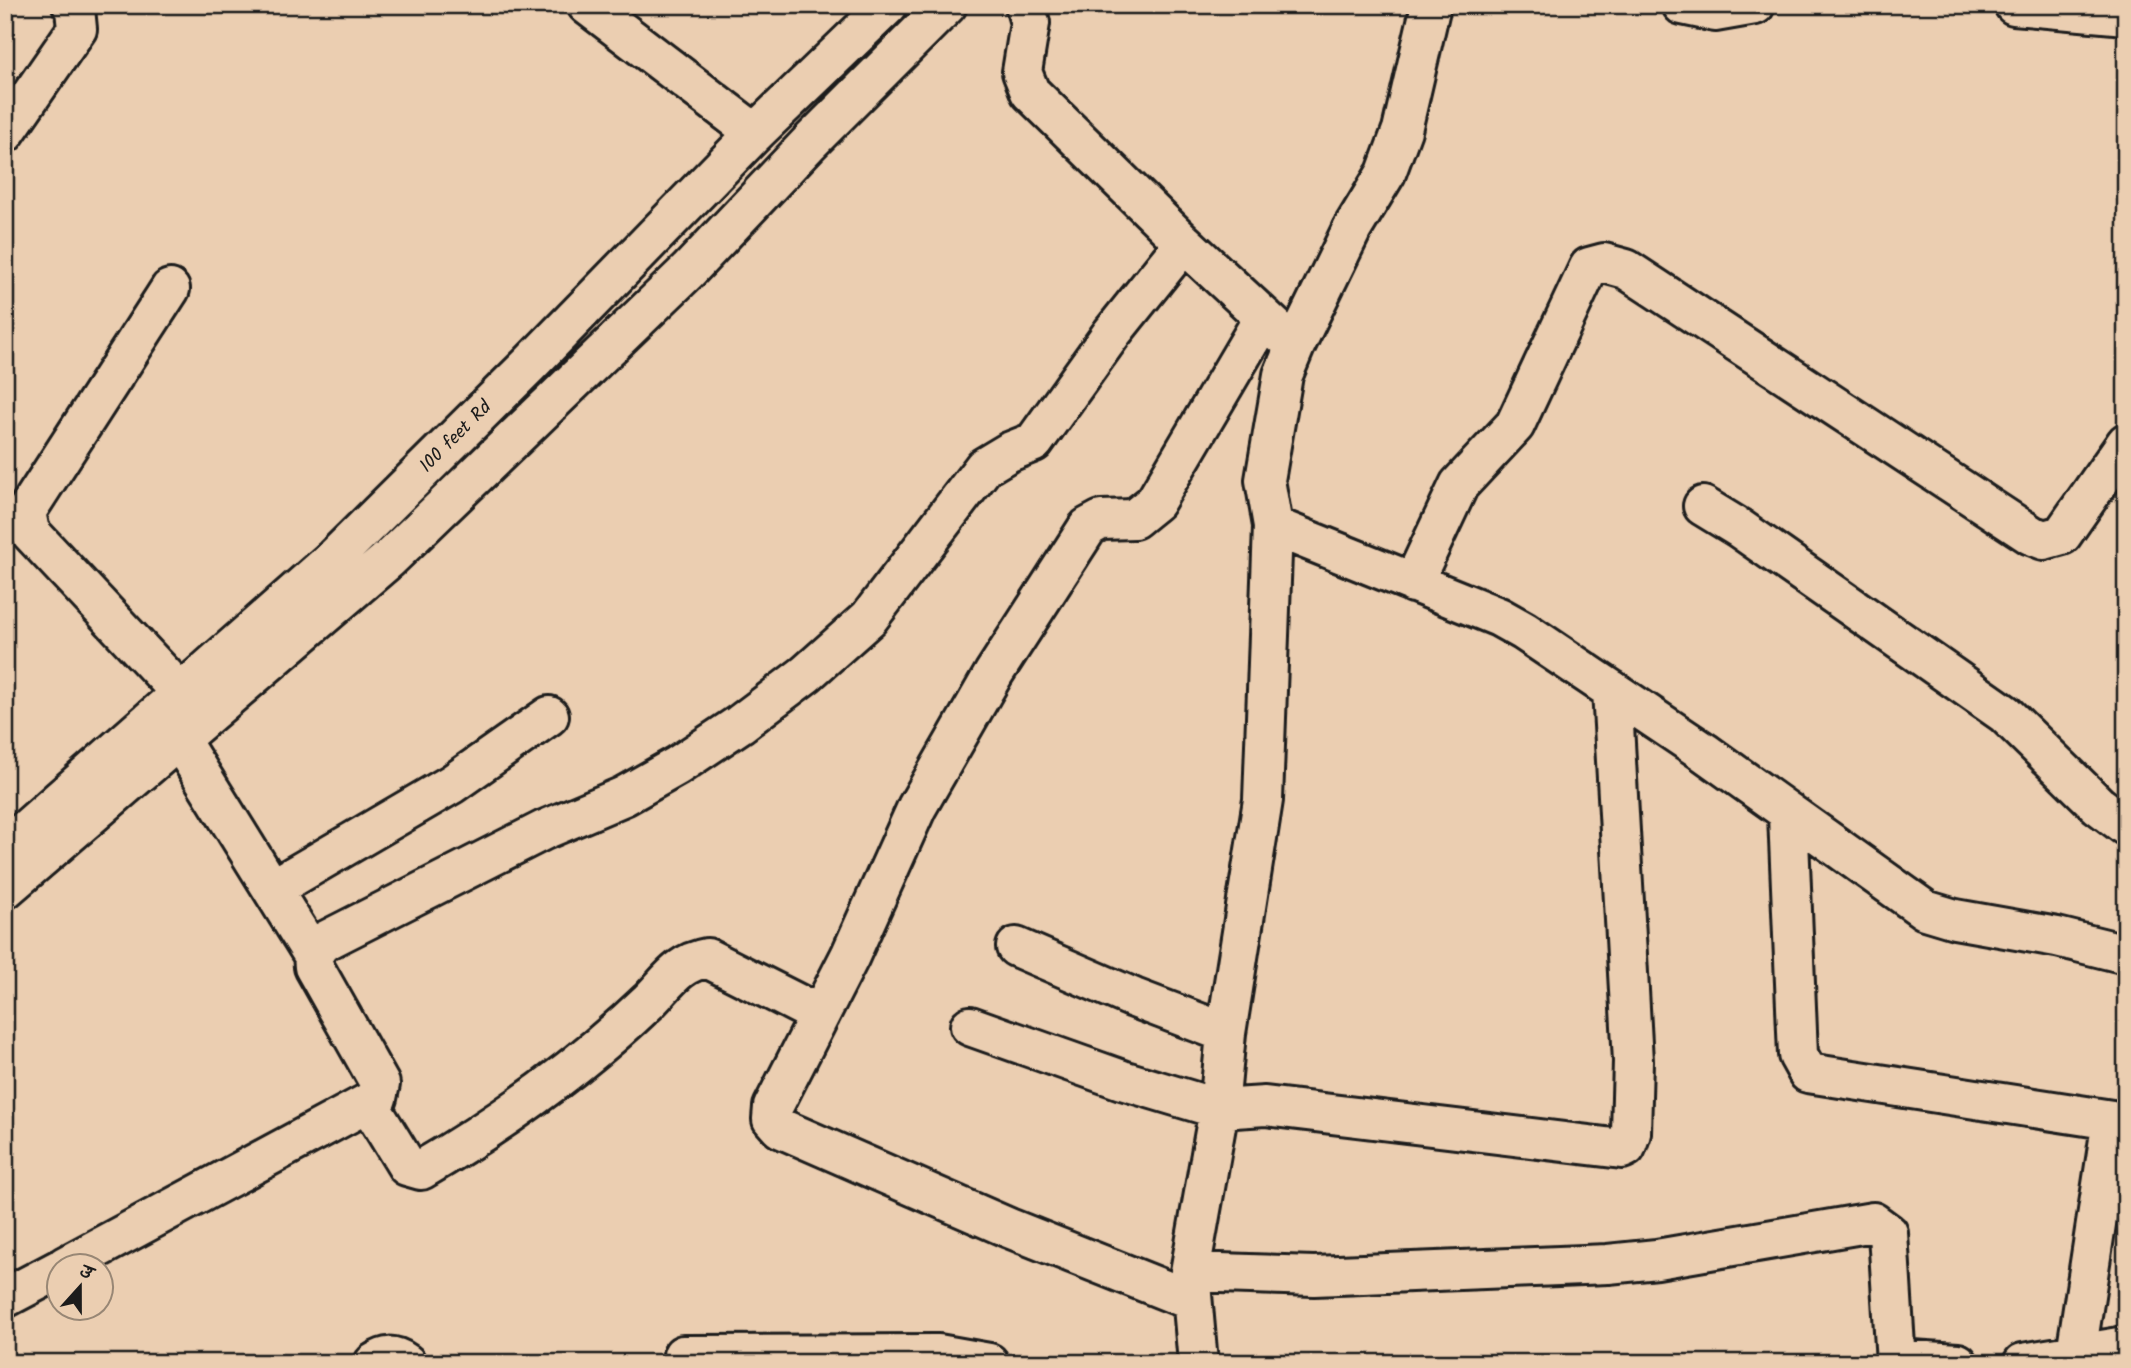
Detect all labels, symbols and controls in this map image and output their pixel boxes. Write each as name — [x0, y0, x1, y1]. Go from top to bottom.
street label: 100 feet Rd — [413, 393, 500, 480]
north arrow — [46, 1252, 116, 1322]
text: उ — [74, 1257, 100, 1291]

